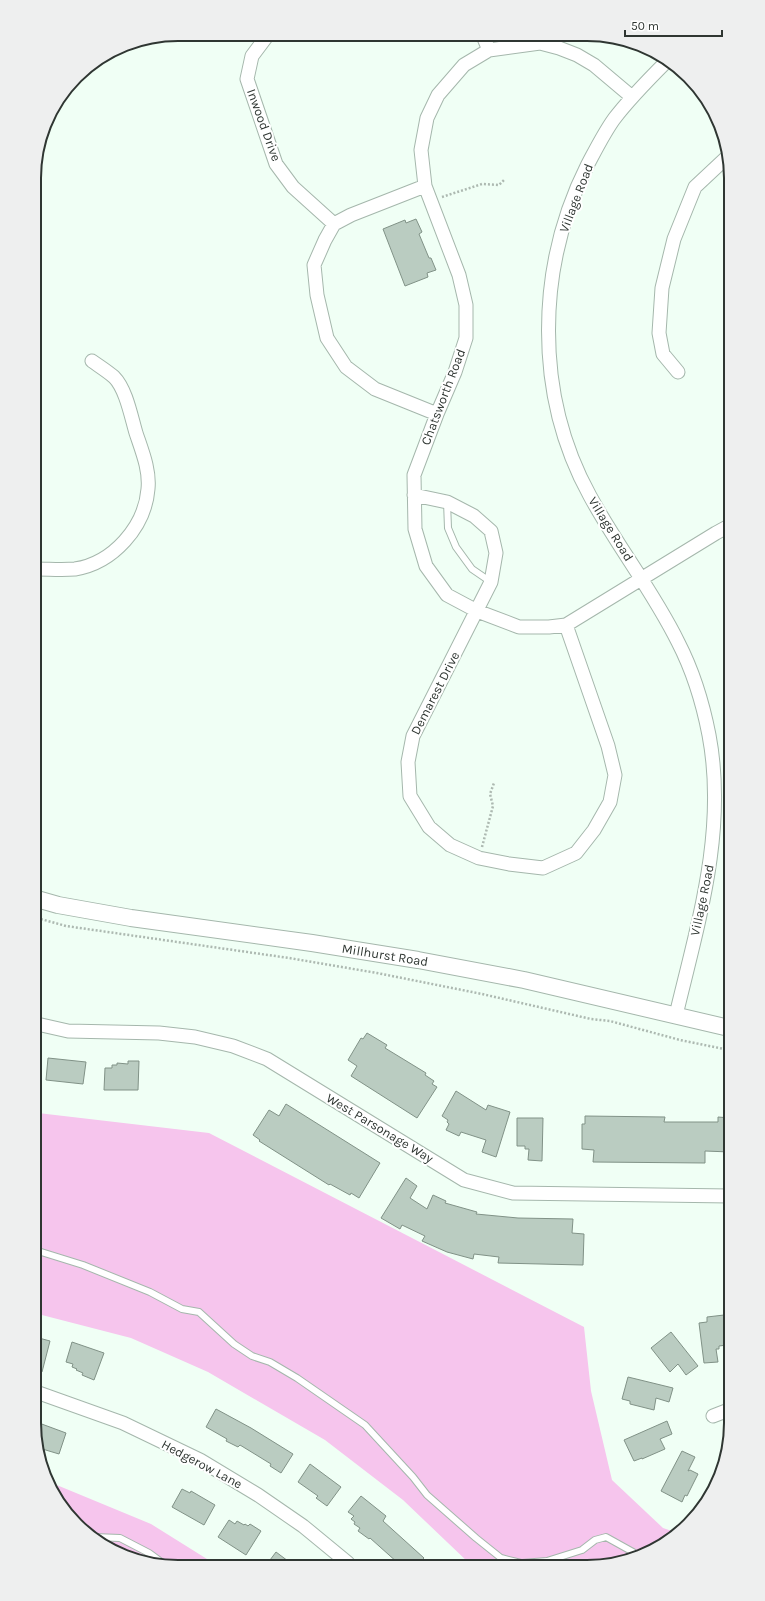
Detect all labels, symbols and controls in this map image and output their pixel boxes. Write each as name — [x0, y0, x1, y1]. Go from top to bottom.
scale bar — [625, 12, 722, 38]
text: 50 m — [631, 19, 659, 33]
street label: Inwood Drive — [244, 87, 284, 164]
street label: Village Road — [556, 161, 596, 235]
street label: Chatsworth Road — [418, 347, 468, 447]
street label: Village Road — [585, 494, 637, 564]
street label: Demarest Drive — [408, 649, 463, 737]
street label: Village Road — [687, 863, 717, 937]
street label: Millhurst Road — [341, 941, 429, 969]
street label: West Parsonage Way — [324, 1090, 436, 1166]
street label: Hedgerow Lane — [159, 1436, 245, 1492]

